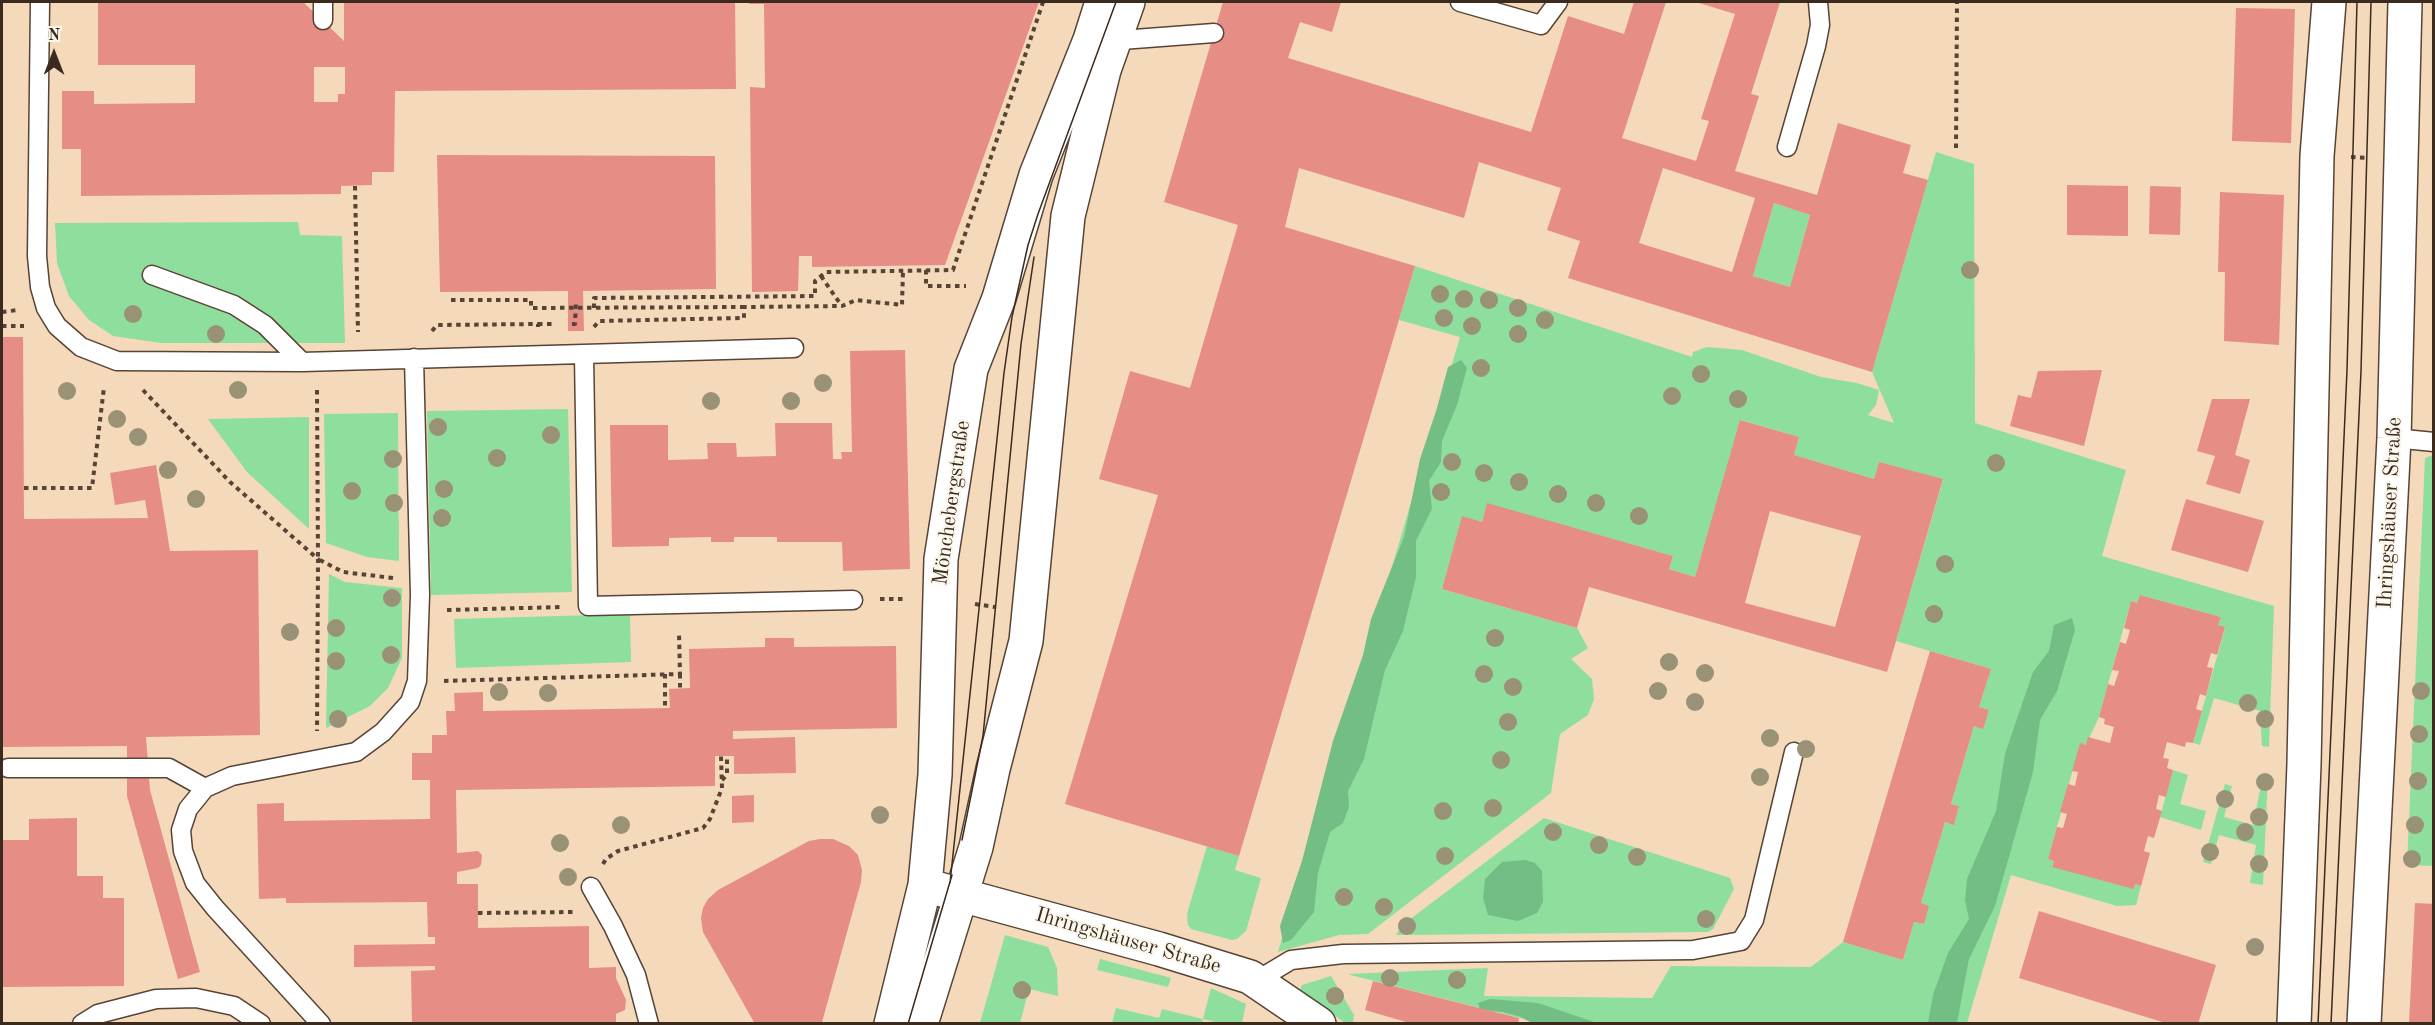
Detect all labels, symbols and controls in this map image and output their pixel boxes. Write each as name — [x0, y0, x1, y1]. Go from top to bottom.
north arrow — [24, 24, 84, 84]
text: N — [48, 28, 60, 44]
street label: Ihringshäuser Straße — [2372, 416, 2408, 610]
street label: Mönchebergstraße — [928, 419, 976, 587]
street label: Ihringshäuser Straße — [1032, 902, 1224, 980]

